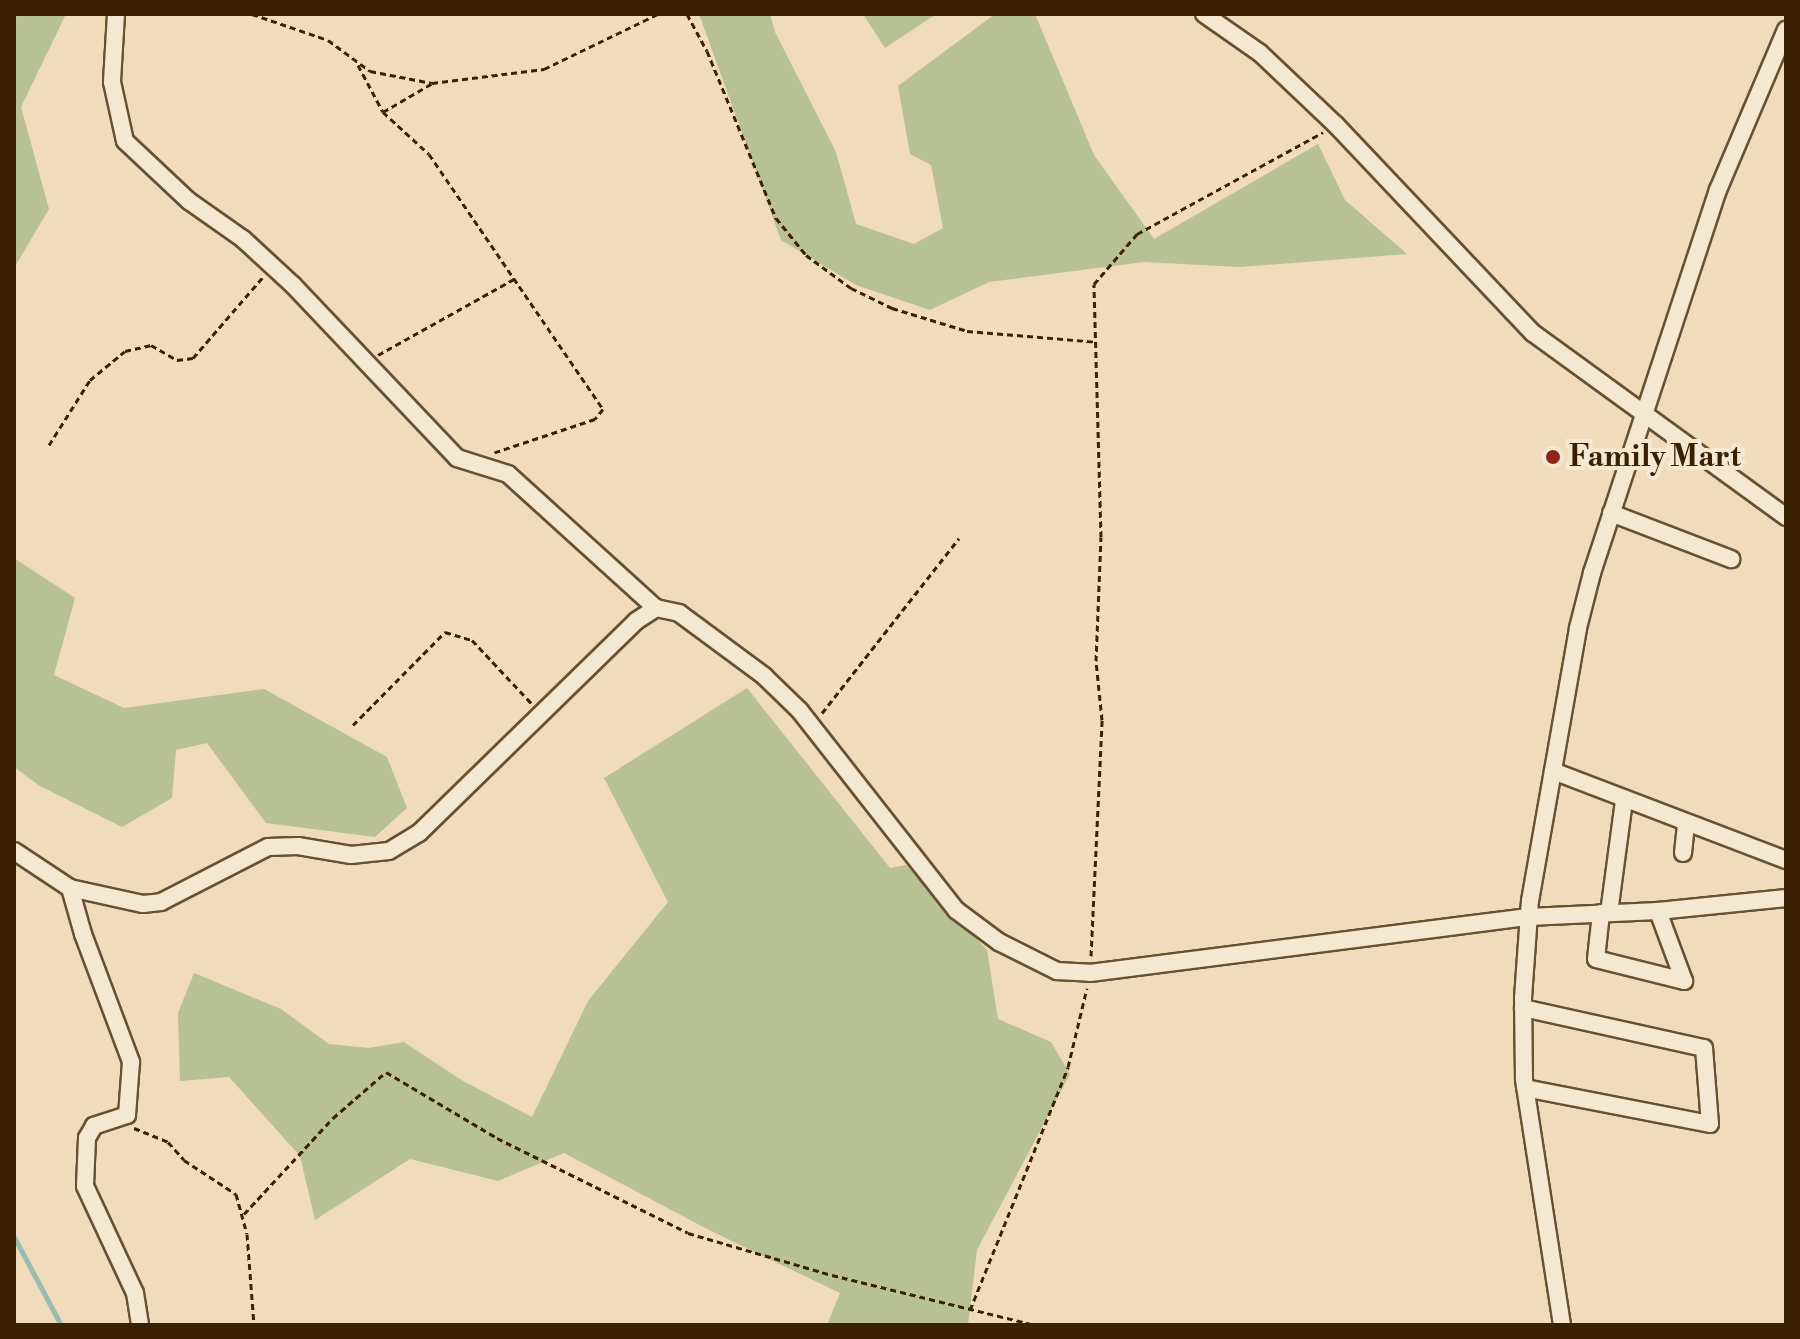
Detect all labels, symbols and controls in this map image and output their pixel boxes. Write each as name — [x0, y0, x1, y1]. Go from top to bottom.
place label: Family Mart — [1569, 439, 1741, 475]
marker: Family Mart — [1544, 448, 1562, 466]

